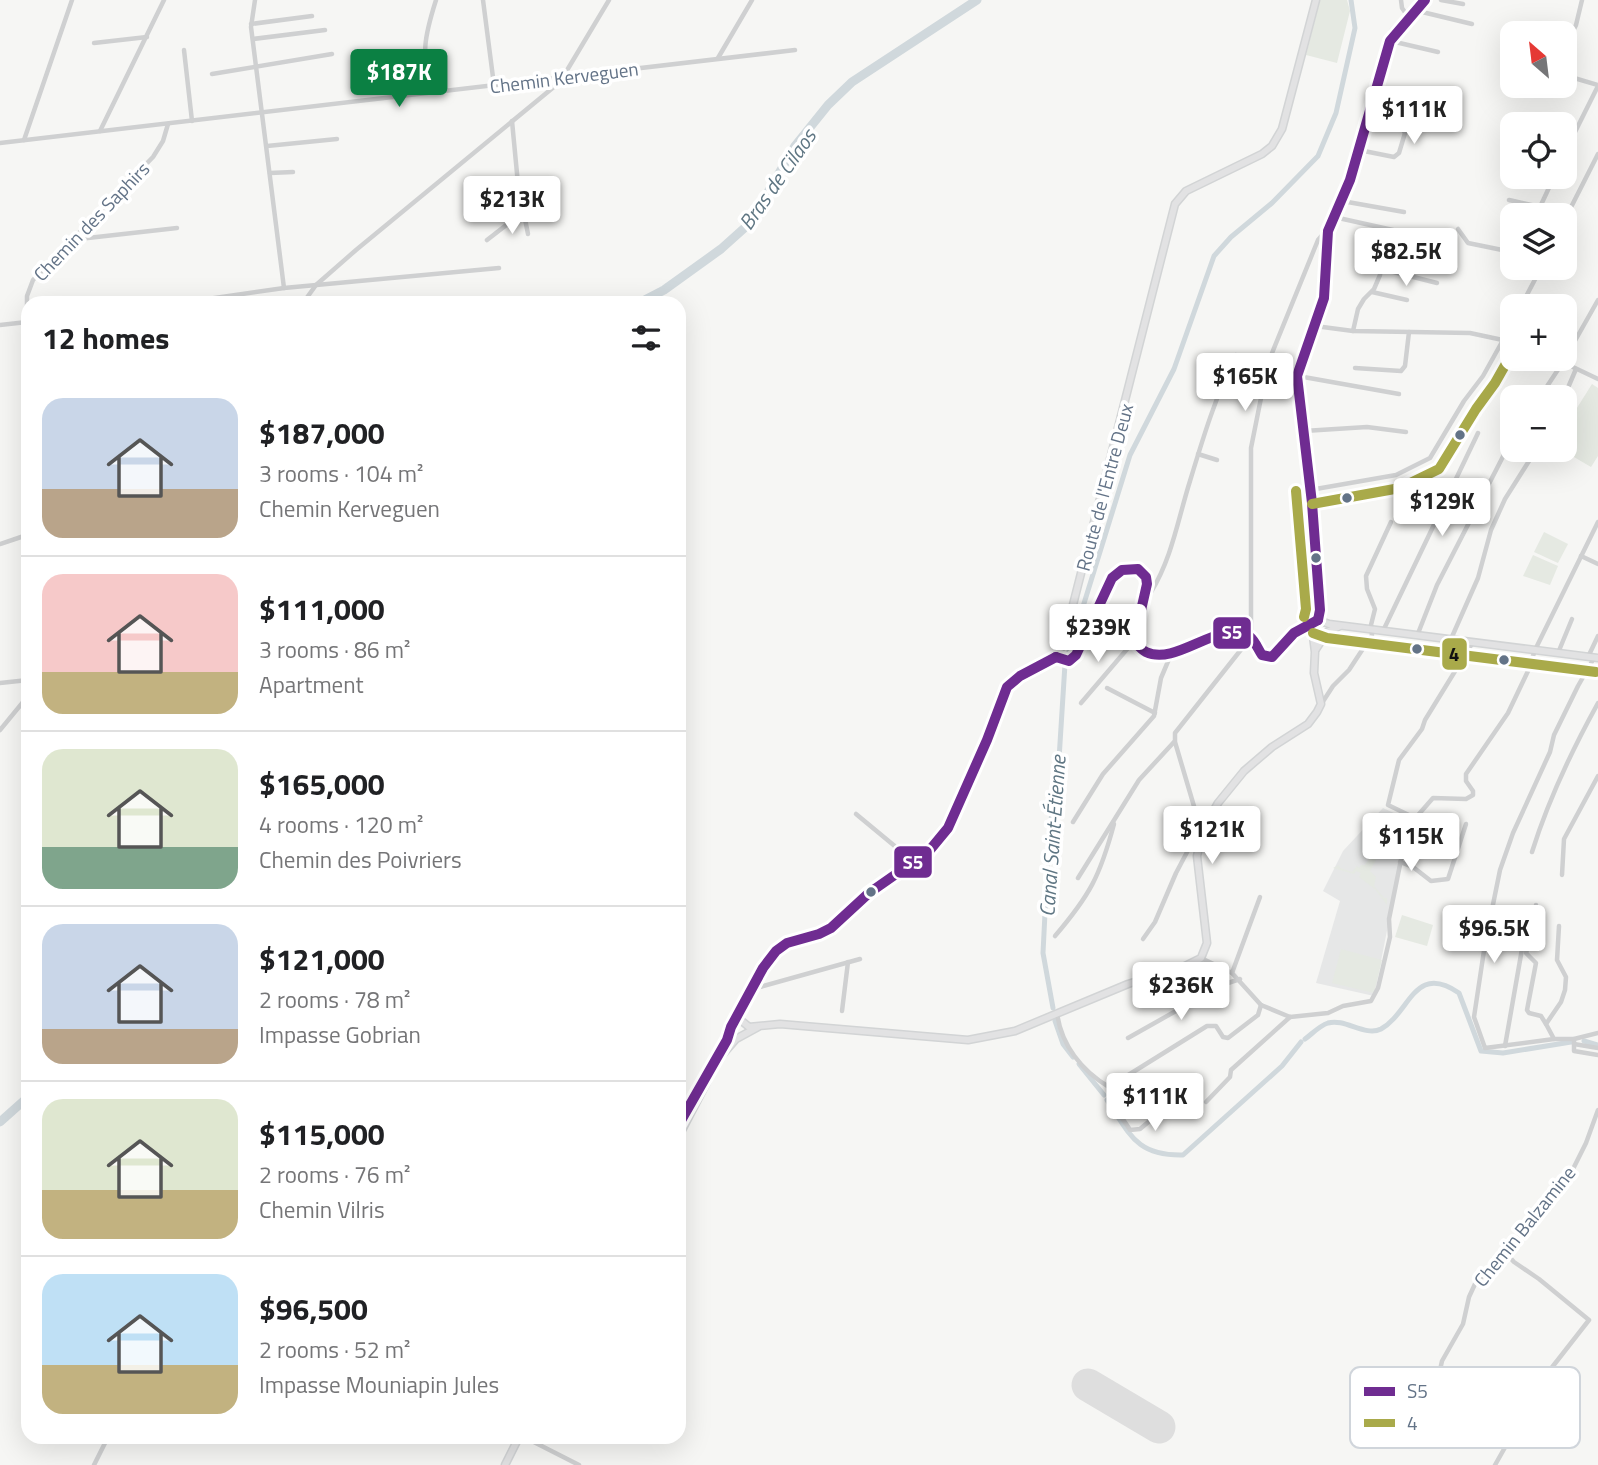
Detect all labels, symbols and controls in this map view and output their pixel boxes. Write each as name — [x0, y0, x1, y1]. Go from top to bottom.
north arrow — [1500, 21, 1577, 98]
map controls — [1500, 21, 1577, 462]
pin: $187K — [350, 50, 448, 109]
street label: Chemin Kerveguen — [488, 53, 640, 101]
text: $187K — [366, 54, 432, 89]
pin: $111K — [1365, 86, 1463, 146]
text: $111K — [1381, 91, 1447, 126]
button: locate — [1500, 112, 1577, 189]
water label: Bras de Cilaos — [730, 120, 825, 236]
street label: Chemin des Saphirs — [26, 154, 156, 287]
pin: $213K — [463, 176, 561, 236]
text: $213K — [479, 181, 545, 216]
button: layers — [1500, 203, 1577, 280]
pin: $82.5K — [1349, 229, 1463, 288]
text: $82.5K — [1370, 233, 1442, 268]
button: + — [1500, 294, 1577, 371]
text: 12 homes — [42, 315, 169, 361]
icon: filters — [627, 319, 665, 357]
pin: $165K — [1196, 354, 1294, 413]
text: $165K — [1212, 358, 1278, 393]
button: − — [1500, 385, 1577, 462]
street label: Route de l'Entre Deux — [1068, 400, 1140, 574]
text: $187,000 — [259, 410, 385, 456]
icon: home — [98, 426, 182, 510]
unlabelled marker — [1453, 428, 1467, 442]
text: 3 rooms · 104 m² — [259, 456, 423, 491]
pin: $129K — [1393, 478, 1491, 538]
text: $129K — [1409, 483, 1475, 518]
text: Chemin Kerveguen — [259, 491, 440, 526]
unlabelled marker — [1340, 491, 1354, 505]
unlabelled marker — [1309, 551, 1323, 565]
text: $111,000 — [259, 586, 385, 632]
icon: home — [98, 602, 182, 686]
pin: $239K — [1049, 604, 1147, 664]
text: $239K — [1065, 609, 1131, 644]
line badge: S5 — [1212, 616, 1252, 650]
text: S5 — [1222, 617, 1242, 646]
text: 3 rooms · 86 m² — [259, 632, 410, 667]
line badge: 4 — [1441, 637, 1468, 671]
text: 4 — [1449, 639, 1459, 668]
unlabelled marker — [1410, 642, 1424, 656]
unlabelled marker — [1497, 653, 1511, 667]
text: Apartment — [259, 667, 364, 702]
water label: Canal Saint-Étienne — [1030, 753, 1074, 918]
text: $165,000 — [259, 761, 385, 807]
icon: home — [98, 777, 182, 861]
pin: $121K — [1163, 806, 1261, 866]
text: 4 rooms · 120 m² — [259, 807, 423, 842]
text: $121K — [1179, 811, 1245, 846]
pin: $115K — [1362, 814, 1460, 873]
text: $115K — [1378, 818, 1444, 853]
text: Chemin des Poivriers — [259, 842, 462, 877]
line badge: S5 — [893, 845, 933, 879]
text: S5 — [903, 847, 923, 876]
unlabelled marker — [864, 885, 878, 899]
pin: $96.5K — [1437, 906, 1551, 965]
text: $96.5K — [1458, 910, 1530, 945]
text: $121,000 — [259, 936, 385, 982]
icon: home — [98, 952, 182, 1036]
pin: $236K — [1132, 962, 1230, 1022]
text: $236K — [1148, 967, 1214, 1002]
text: 2 rooms · 78 m² — [259, 982, 410, 1017]
text: Impasse Gobrian — [259, 1017, 421, 1052]
pin: $111K — [1106, 1074, 1204, 1133]
text: $111K — [1122, 1078, 1188, 1113]
text: $115,000 — [259, 1111, 385, 1157]
icon: home — [98, 1127, 182, 1211]
text: 2 rooms · 76 m² — [259, 1157, 410, 1192]
street label: Chemin Balzamine — [1466, 1159, 1582, 1293]
text: Chemin Vilris — [259, 1192, 385, 1227]
text: $96,500 — [259, 1286, 368, 1332]
icon: home — [98, 1302, 182, 1386]
text: 2 rooms · 52 m² — [259, 1332, 410, 1367]
text: Impasse Mouniapin Jules — [259, 1367, 499, 1402]
legend — [1350, 1367, 1580, 1448]
text: S5 — [1407, 1376, 1428, 1405]
text: 4 — [1407, 1408, 1418, 1437]

